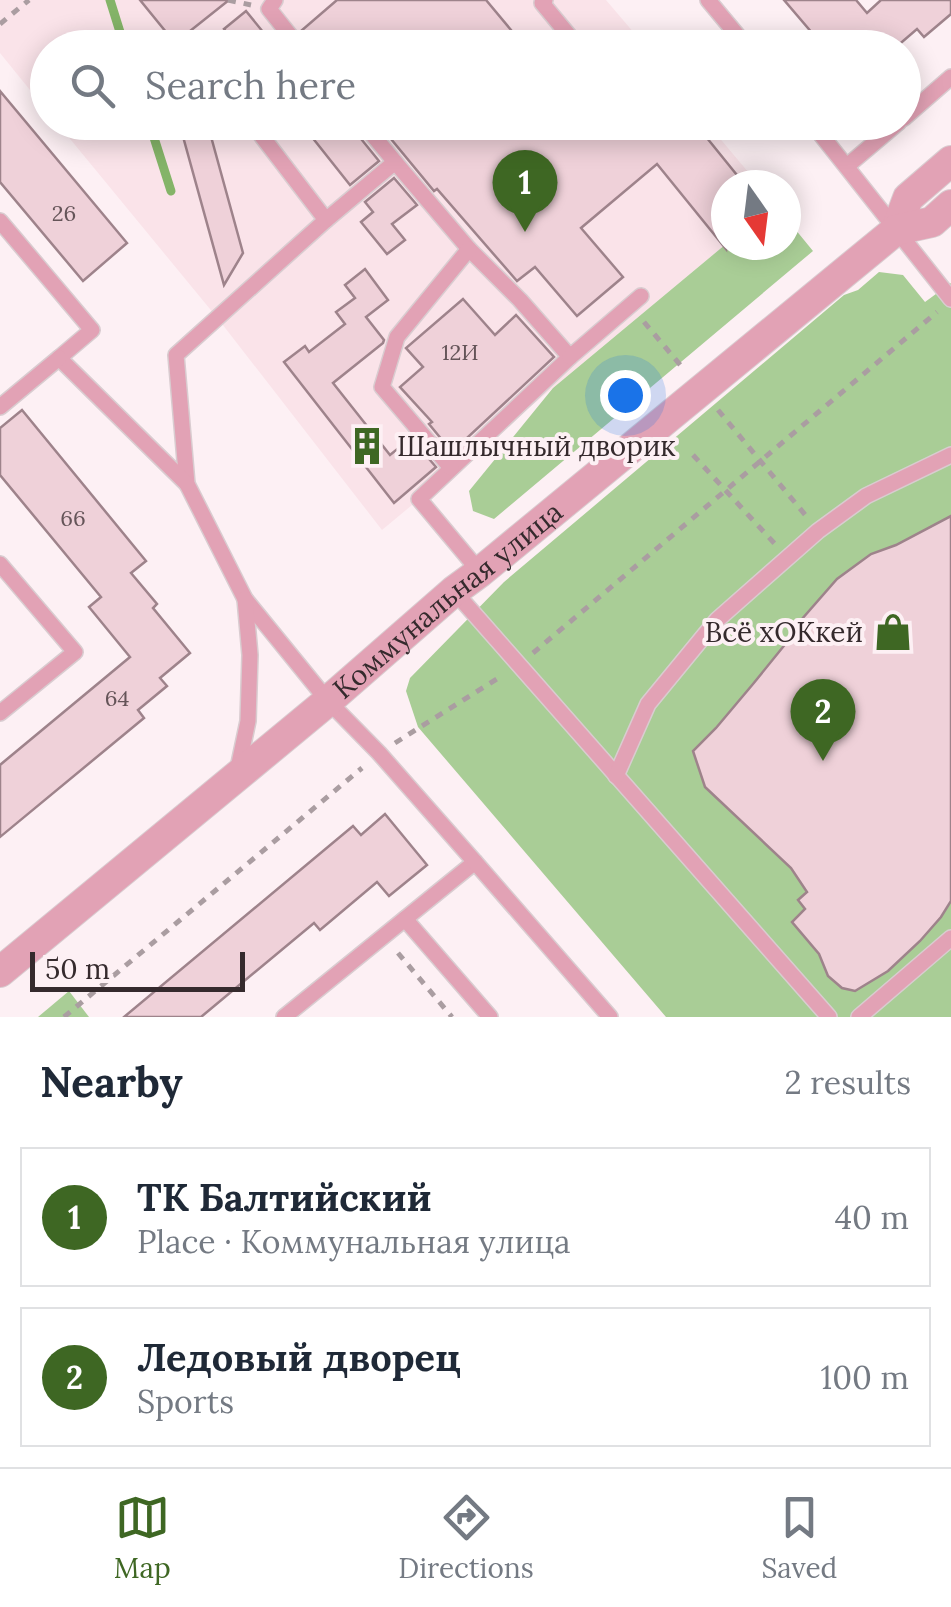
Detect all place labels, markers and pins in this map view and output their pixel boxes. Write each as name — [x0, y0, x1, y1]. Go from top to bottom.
pin: 1 — [492, 150, 558, 232]
building icon: Шашлычный дворик — [346, 425, 388, 467]
place label: Шашлычный дворик — [397, 428, 676, 464]
shop icon: Всё хОКкей — [872, 611, 914, 653]
place label: Всё хОКкей — [705, 614, 863, 650]
pin: 2 — [790, 678, 856, 761]

